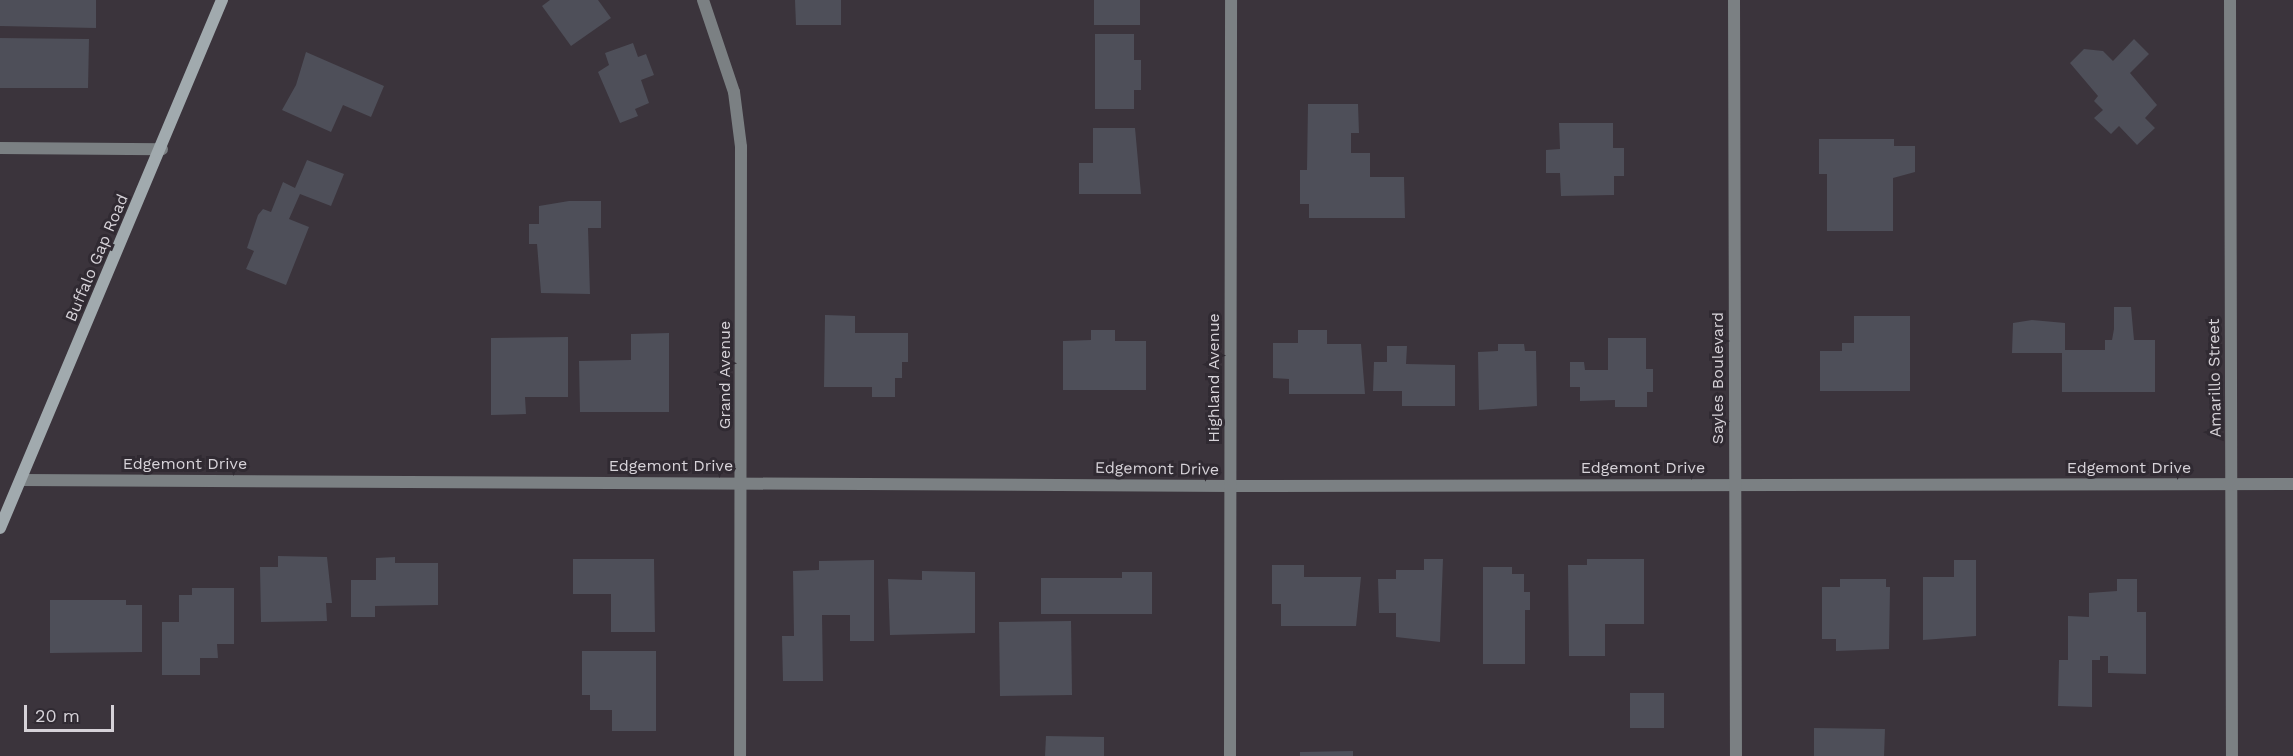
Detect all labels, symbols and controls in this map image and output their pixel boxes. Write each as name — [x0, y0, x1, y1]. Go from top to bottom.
street label: Buffalo Gap Road — [61, 191, 133, 325]
street label: Sayles Boulevard — [1708, 312, 1728, 444]
street label: Highland Avenue — [1204, 313, 1224, 443]
street label: Amarillo Street — [2204, 319, 2226, 437]
street label: Grand Avenue — [715, 321, 735, 429]
street label: Edgemont Drive — [123, 454, 247, 474]
street label: Edgemont Drive — [609, 456, 733, 476]
street label: Edgemont Drive — [1095, 458, 1219, 480]
street label: Edgemont Drive — [1581, 458, 1705, 478]
street label: Edgemont Drive — [2067, 458, 2191, 478]
scale bar — [27, 693, 117, 731]
text: 20 m — [35, 705, 80, 726]

